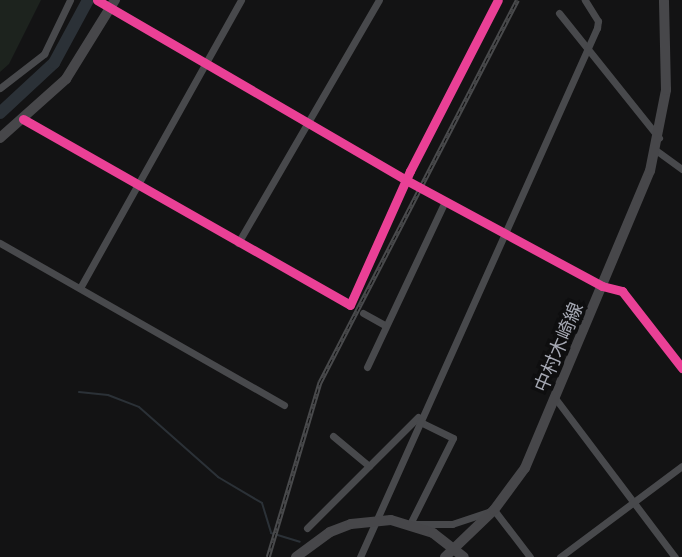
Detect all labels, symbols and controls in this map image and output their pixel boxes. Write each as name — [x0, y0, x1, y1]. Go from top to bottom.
street label: 中村木崎線 — [529, 299, 587, 395]

